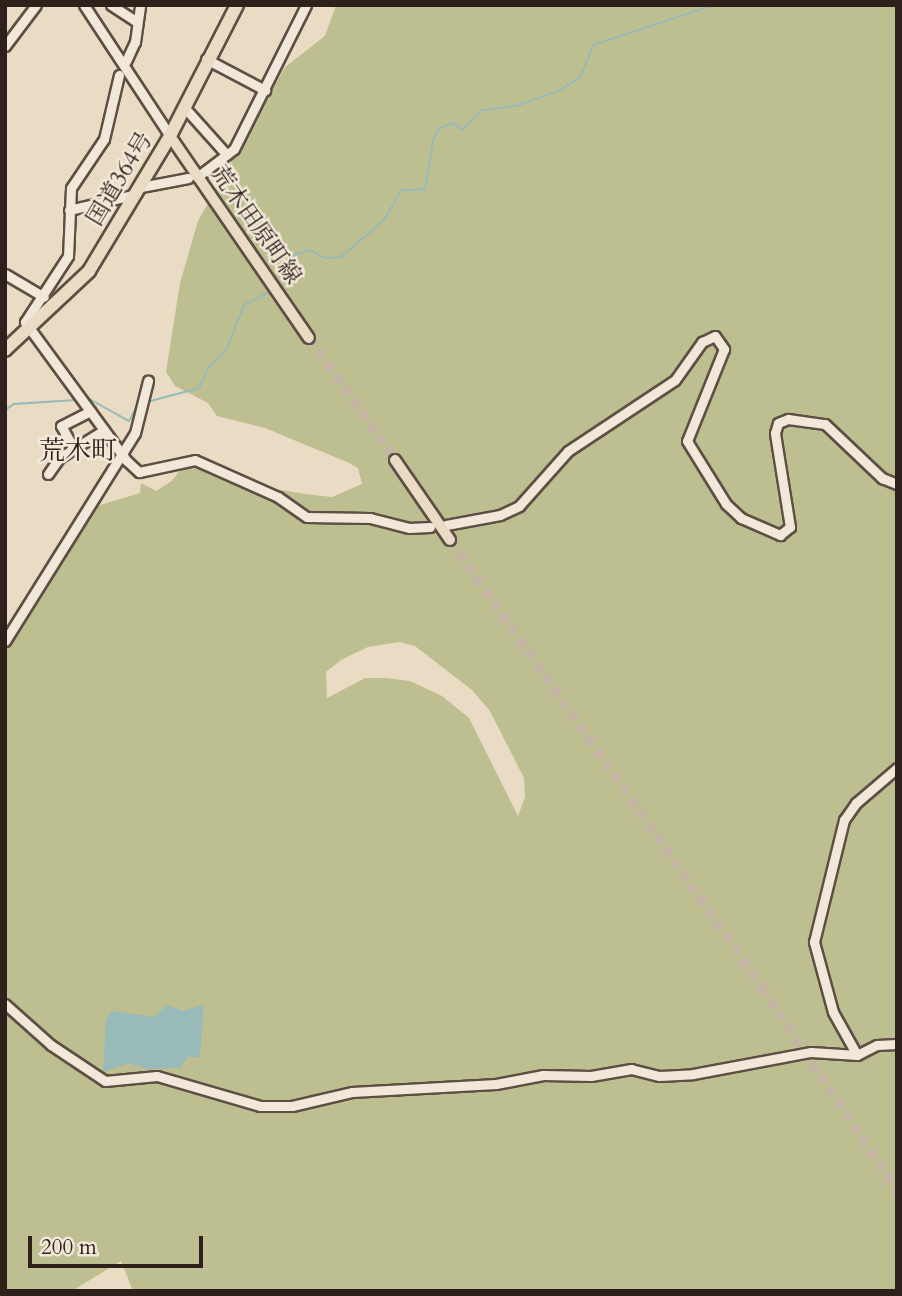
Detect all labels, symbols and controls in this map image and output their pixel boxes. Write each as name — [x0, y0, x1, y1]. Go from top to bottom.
street label: 国道364号 — [81, 127, 159, 231]
street label: 荒木田原町線 — [205, 161, 307, 289]
district label: 荒木町 — [39, 435, 117, 467]
scale bar — [32, 1222, 206, 1266]
text: 200 m — [41, 1233, 97, 1262]

